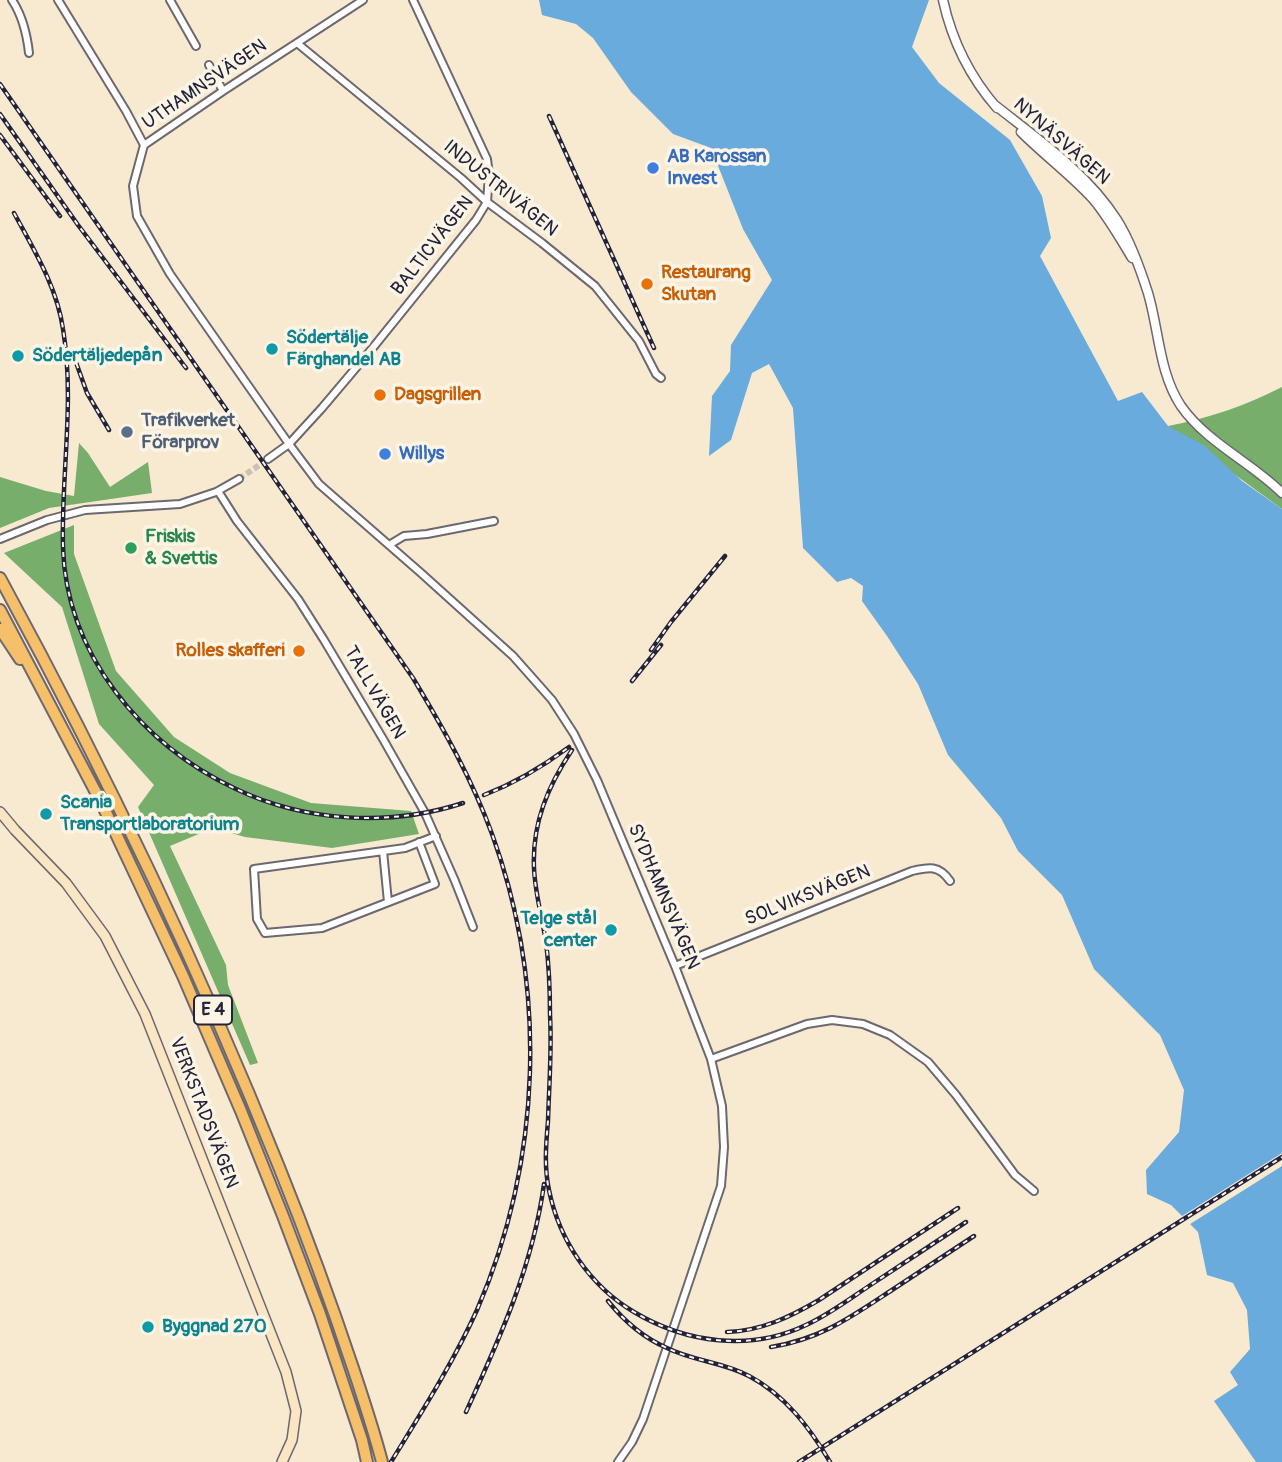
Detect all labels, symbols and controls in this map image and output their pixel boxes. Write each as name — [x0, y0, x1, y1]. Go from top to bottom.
street label: UTHAMNSVÄGEN — [139, 35, 271, 135]
street label: NYNÄSVÄGEN — [1008, 94, 1114, 190]
street label: INDUSTRIVÄGEN — [438, 136, 562, 242]
place label: AB Karossan Invest — [667, 146, 767, 190]
marker: AB Karossan Invest — [645, 160, 661, 176]
street label: BALTICVÄGEN — [387, 192, 479, 300]
place label: Restaurang Skutan — [661, 262, 751, 306]
marker: Restaurang Skutan — [639, 276, 655, 292]
place label: Södertälje Färghandel AB — [286, 327, 401, 371]
marker: Södertälje Färghandel AB — [264, 341, 280, 357]
place label: Södertäljedepån — [32, 345, 162, 367]
marker: Södertäljedepån — [10, 348, 26, 364]
place label: Dagsgrillen — [394, 384, 481, 406]
marker: Dagsgrillen — [372, 387, 388, 403]
place label: Trafikverket Förarprov — [141, 410, 235, 454]
marker: Trafikverket Förarprov — [119, 424, 135, 440]
place label: Willys — [399, 443, 444, 465]
marker: Willys — [377, 446, 393, 462]
place label: Friskis & Svettis — [145, 526, 217, 570]
marker: Friskis & Svettis — [123, 540, 139, 556]
place label: Rolles skafferi — [176, 640, 285, 662]
street label: TALLVÄGEN — [338, 642, 410, 744]
marker: Rolles skafferi — [291, 643, 307, 659]
place label: Scania Transportlaboratorium — [60, 792, 239, 836]
marker: Scania Transportlaboratorium — [38, 806, 54, 822]
street label: SYDHAMNSVÄGEN — [622, 821, 704, 973]
street label: SOLVIKSVÄGEN — [742, 861, 874, 931]
place label: Telge stål center — [520, 908, 597, 952]
marker: Telge stål center — [603, 922, 619, 938]
road number: E 4 — [194, 995, 232, 1024]
street label: VERKSTADSVÄGEN — [164, 1034, 242, 1192]
place label: Byggnad 270 — [162, 1316, 267, 1338]
marker: Byggnad 270 — [140, 1319, 156, 1335]

